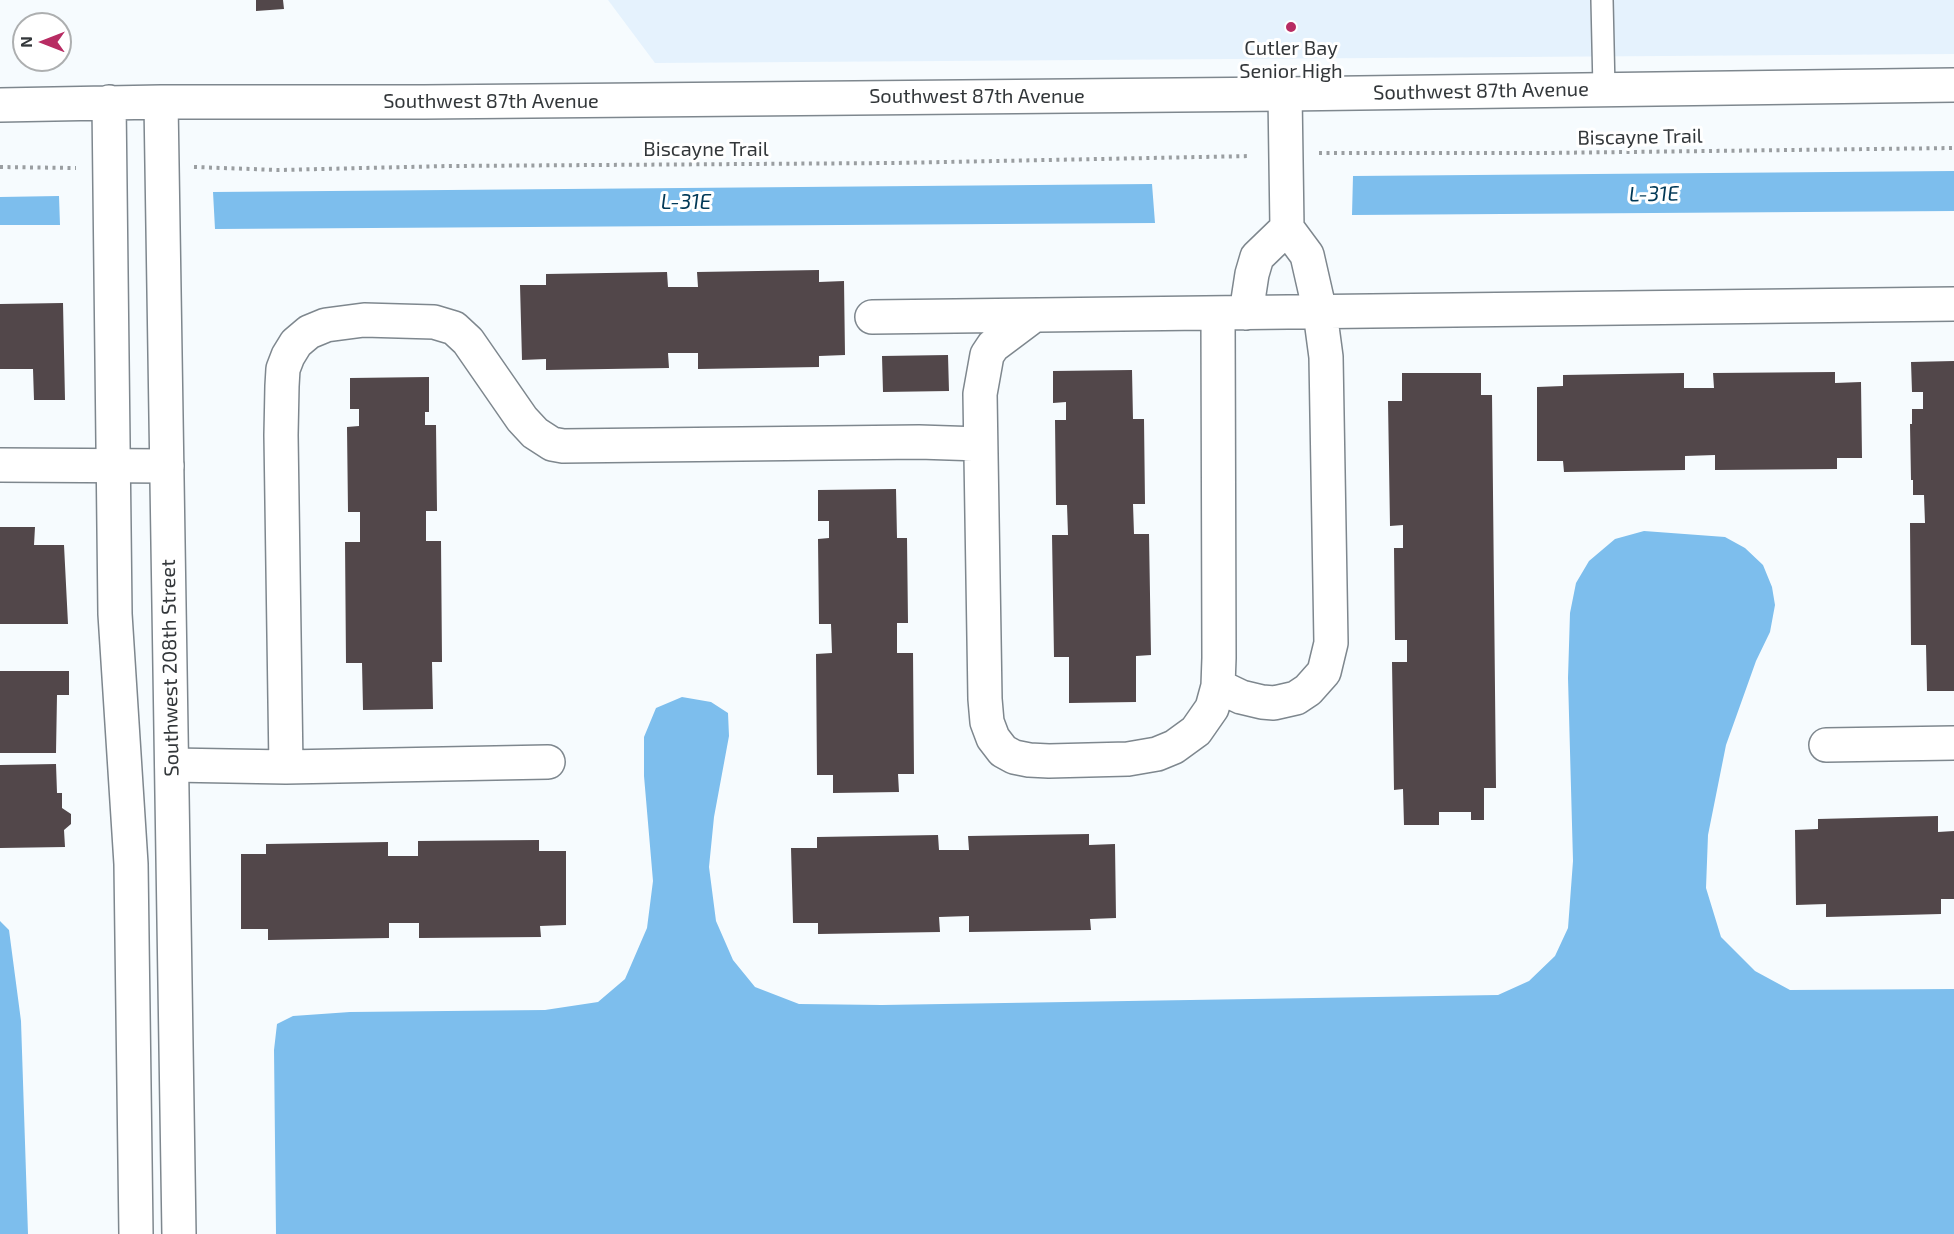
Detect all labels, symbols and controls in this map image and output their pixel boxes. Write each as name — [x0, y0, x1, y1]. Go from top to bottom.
north arrow — [12, 12, 72, 72]
marker: Cutler Bay Senior High — [1284, 20, 1298, 34]
text: N — [16, 36, 35, 48]
place label: Cutler Bay Senior High — [1239, 36, 1343, 83]
street label: Southwest 87th Avenue — [1373, 77, 1589, 105]
street label: Southwest 87th Avenue — [869, 84, 1085, 108]
street label: Southwest 87th Avenue — [383, 89, 599, 113]
street label: Biscayne Trail — [1577, 124, 1703, 150]
street label: Biscayne Trail — [643, 137, 769, 161]
water label: L-31E — [1629, 181, 1679, 207]
water label: L-31E — [661, 189, 711, 215]
street label: Southwest 208th Street — [156, 559, 184, 777]

